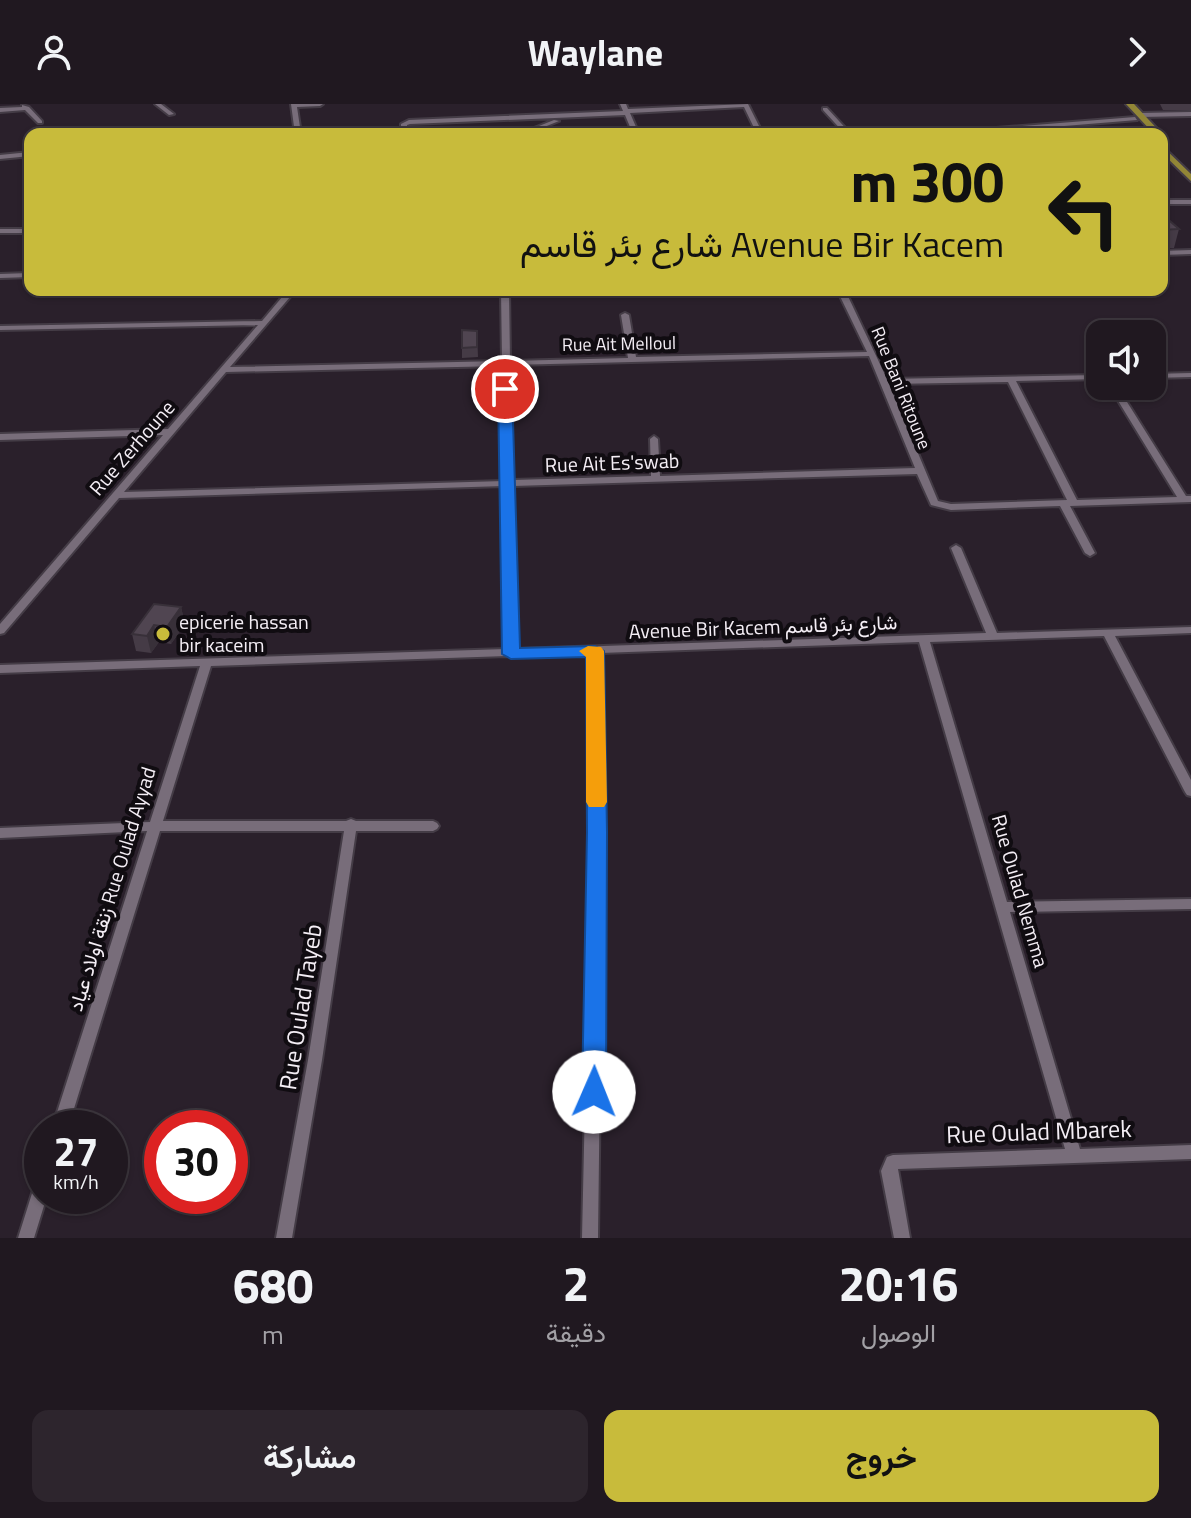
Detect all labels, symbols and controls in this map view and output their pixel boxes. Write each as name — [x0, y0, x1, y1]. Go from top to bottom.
text: Waylane — [528, 25, 663, 80]
icon: person — [32, 30, 76, 74]
icon: forward — [1115, 30, 1159, 74]
text: 300 m — [851, 139, 1004, 224]
icon: left — [1032, 160, 1136, 264]
text: Avenue Bir Kacem شارع بئر قاسم — [520, 216, 1004, 271]
map controls — [1086, 320, 1166, 400]
button: sound — [1086, 320, 1166, 400]
street label: Rue Bani Ritoune — [865, 322, 938, 453]
street label: Rue Ait Melloul — [562, 329, 676, 358]
pin — [471, 355, 539, 423]
icon: arrive — [483, 367, 527, 411]
street label: Rue Zerhoune — [81, 393, 182, 502]
street label: Rue Ait Es'swab — [544, 445, 680, 480]
place label: epicerie hassan bir kaceim — [179, 606, 309, 660]
street label: Avenue Bir Kacem شارع بئر قاسم — [628, 606, 898, 647]
marker: epicerie hassan bir kaceim — [154, 625, 172, 643]
street label: زنقة اولاد عياد Rue Oulad Ayyad — [60, 763, 163, 1015]
street label: Rue Oulad Nemma — [984, 811, 1057, 971]
street label: Rue Oulad Tayeb — [269, 921, 331, 1092]
position arrow — [552, 1050, 636, 1134]
speed limit sign: 30 — [144, 1110, 248, 1214]
street label: Rue Oulad Mbarek — [946, 1110, 1133, 1152]
text: 27 — [54, 1121, 98, 1182]
text: km/h — [53, 1166, 99, 1197]
text: 2 — [562, 1247, 589, 1320]
text: 20:16 — [839, 1247, 958, 1320]
text: 680 — [233, 1249, 313, 1322]
text: دقيقة — [546, 1313, 606, 1352]
text: الوصول — [861, 1313, 936, 1352]
text: m — [262, 1315, 284, 1354]
button: مشاركة — [32, 1410, 588, 1502]
button: خروج — [604, 1410, 1159, 1502]

